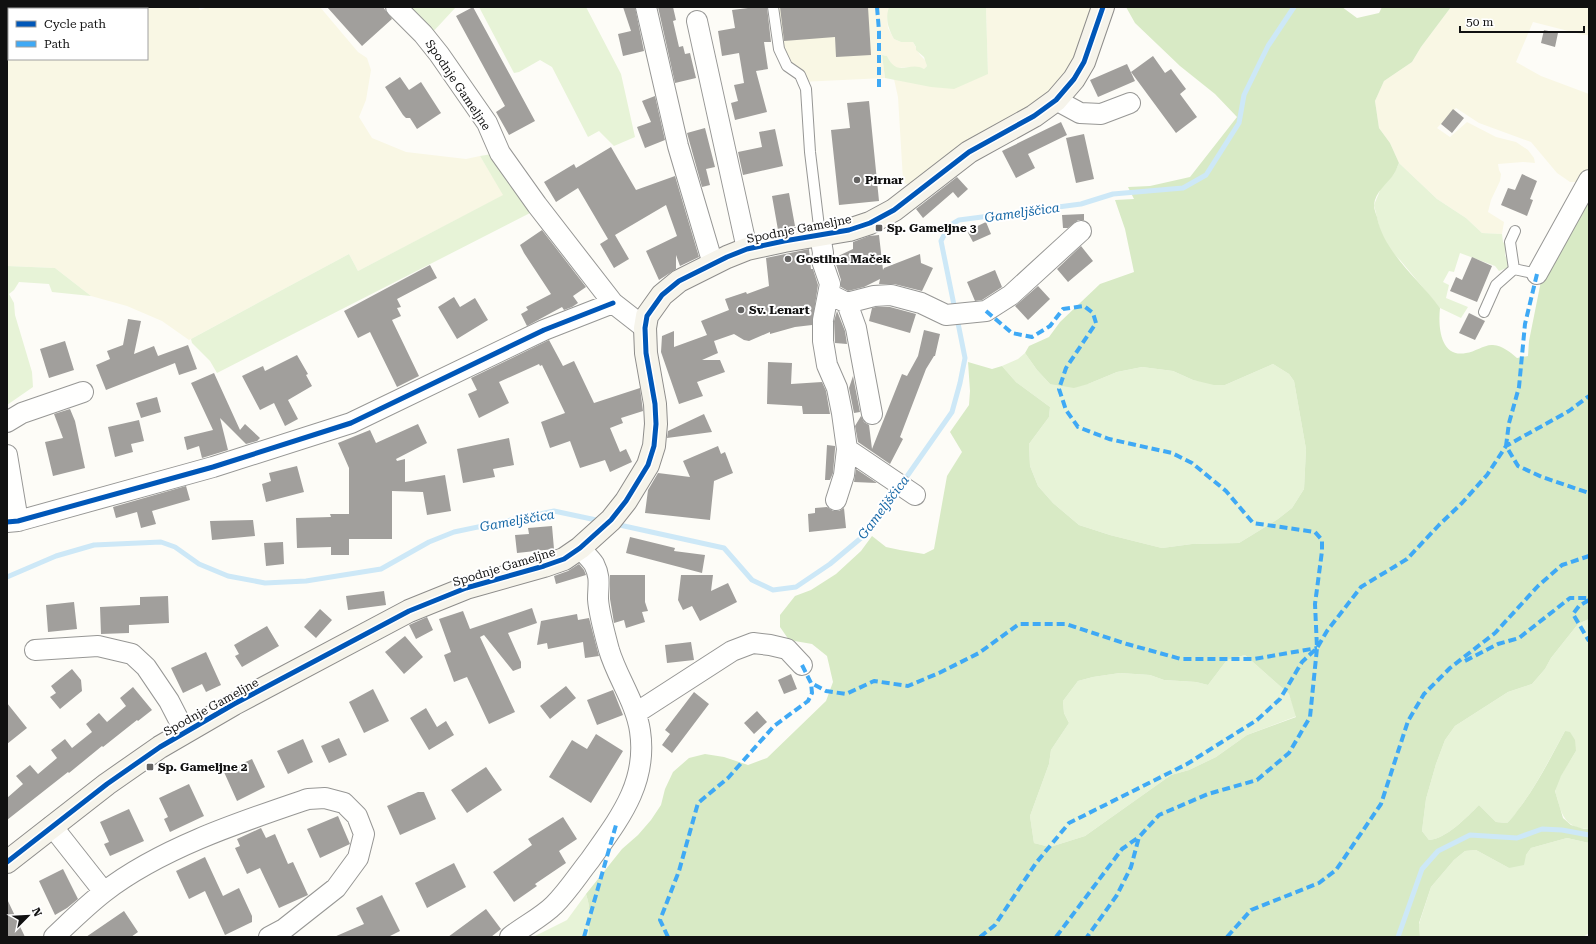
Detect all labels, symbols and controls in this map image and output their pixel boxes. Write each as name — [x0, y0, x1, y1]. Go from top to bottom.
legend — [8, 8, 148, 60]
scale bar — [1460, 8, 1584, 34]
text: 50 m — [1466, 15, 1493, 29]
text: Cycle path — [44, 17, 106, 31]
text: Path — [44, 37, 70, 51]
street label: Spodnje Gameljne — [422, 37, 494, 133]
place label: Pirnar — [865, 173, 904, 187]
marker: Pirnar — [852, 175, 862, 185]
water label: Gameljščica — [984, 200, 1061, 225]
street label: Spodnje Gameljne — [745, 212, 853, 246]
place label: Sp. Gameljne 3 — [887, 221, 977, 235]
marker: Sp. Gameljne 3 — [874, 223, 884, 233]
place label: Gostilna Maček — [796, 252, 892, 266]
marker: Gostilna Maček — [783, 254, 793, 264]
place label: Sv. Lenart — [749, 303, 810, 317]
marker: Sv. Lenart — [736, 305, 746, 315]
water label: Gameljščica — [855, 472, 912, 542]
water label: Gameljščica — [479, 507, 556, 534]
street label: Spodnje Gameljne — [451, 545, 557, 589]
street label: Spodnje Gameljne — [161, 675, 261, 739]
place label: Sp. Gameljne 2 — [158, 760, 248, 774]
marker: Sp. Gameljne 2 — [145, 762, 155, 772]
north arrow — [8, 896, 48, 936]
text: N — [29, 906, 45, 919]

